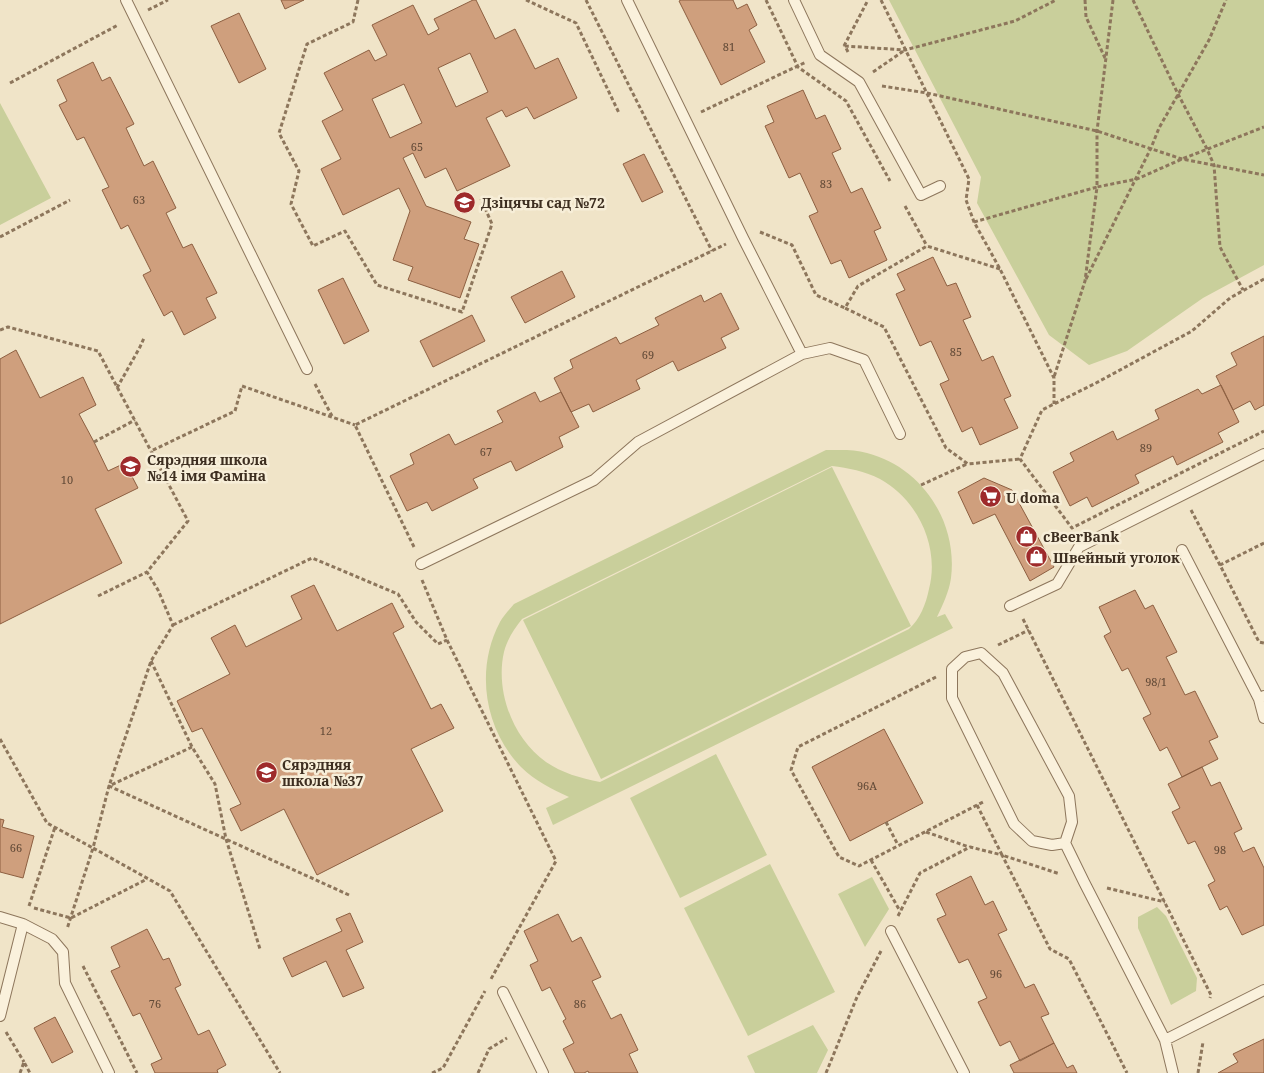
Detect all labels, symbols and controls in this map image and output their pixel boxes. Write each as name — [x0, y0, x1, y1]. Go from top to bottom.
house number: 81 — [723, 39, 735, 54]
house number: 65 — [411, 139, 423, 154]
house number: 83 — [820, 176, 832, 191]
school or university icon: Дзіцячы сад №72 — [453, 190, 477, 214]
house number: 63 — [133, 192, 145, 207]
place label: Дзіцячы сад №72 — [481, 193, 605, 212]
house number: 85 — [950, 344, 962, 359]
house number: 69 — [642, 347, 654, 362]
house number: 89 — [1140, 440, 1152, 455]
house number: 67 — [480, 444, 492, 459]
place label: Сярэдняя школа №14 імя Фаміна — [147, 450, 268, 485]
school or university icon: Сярэдняя школа №14 імя Фаміна — [119, 455, 143, 479]
house number: 10 — [61, 472, 73, 487]
supermarket icon: U doma — [978, 485, 1002, 509]
place label: U doma — [1006, 488, 1060, 507]
shop icon: cBeerBank — [1015, 524, 1039, 548]
place label: cBeerBank — [1043, 527, 1119, 546]
shop icon: Швейный уголок — [1025, 545, 1049, 569]
place label: Швейный уголок — [1053, 548, 1180, 567]
house number: 98/1 — [1145, 674, 1167, 689]
house number: 12 — [320, 723, 332, 738]
place label: Сярэдняя школа №37 — [282, 755, 363, 790]
school or university icon: Сярэдняя школа №37 — [254, 760, 278, 784]
house number: 96А — [857, 778, 877, 793]
house number: 66 — [10, 840, 22, 855]
house number: 98 — [1214, 842, 1226, 857]
house number: 96 — [990, 966, 1002, 981]
house number: 76 — [149, 996, 161, 1011]
house number: 86 — [574, 996, 586, 1011]

